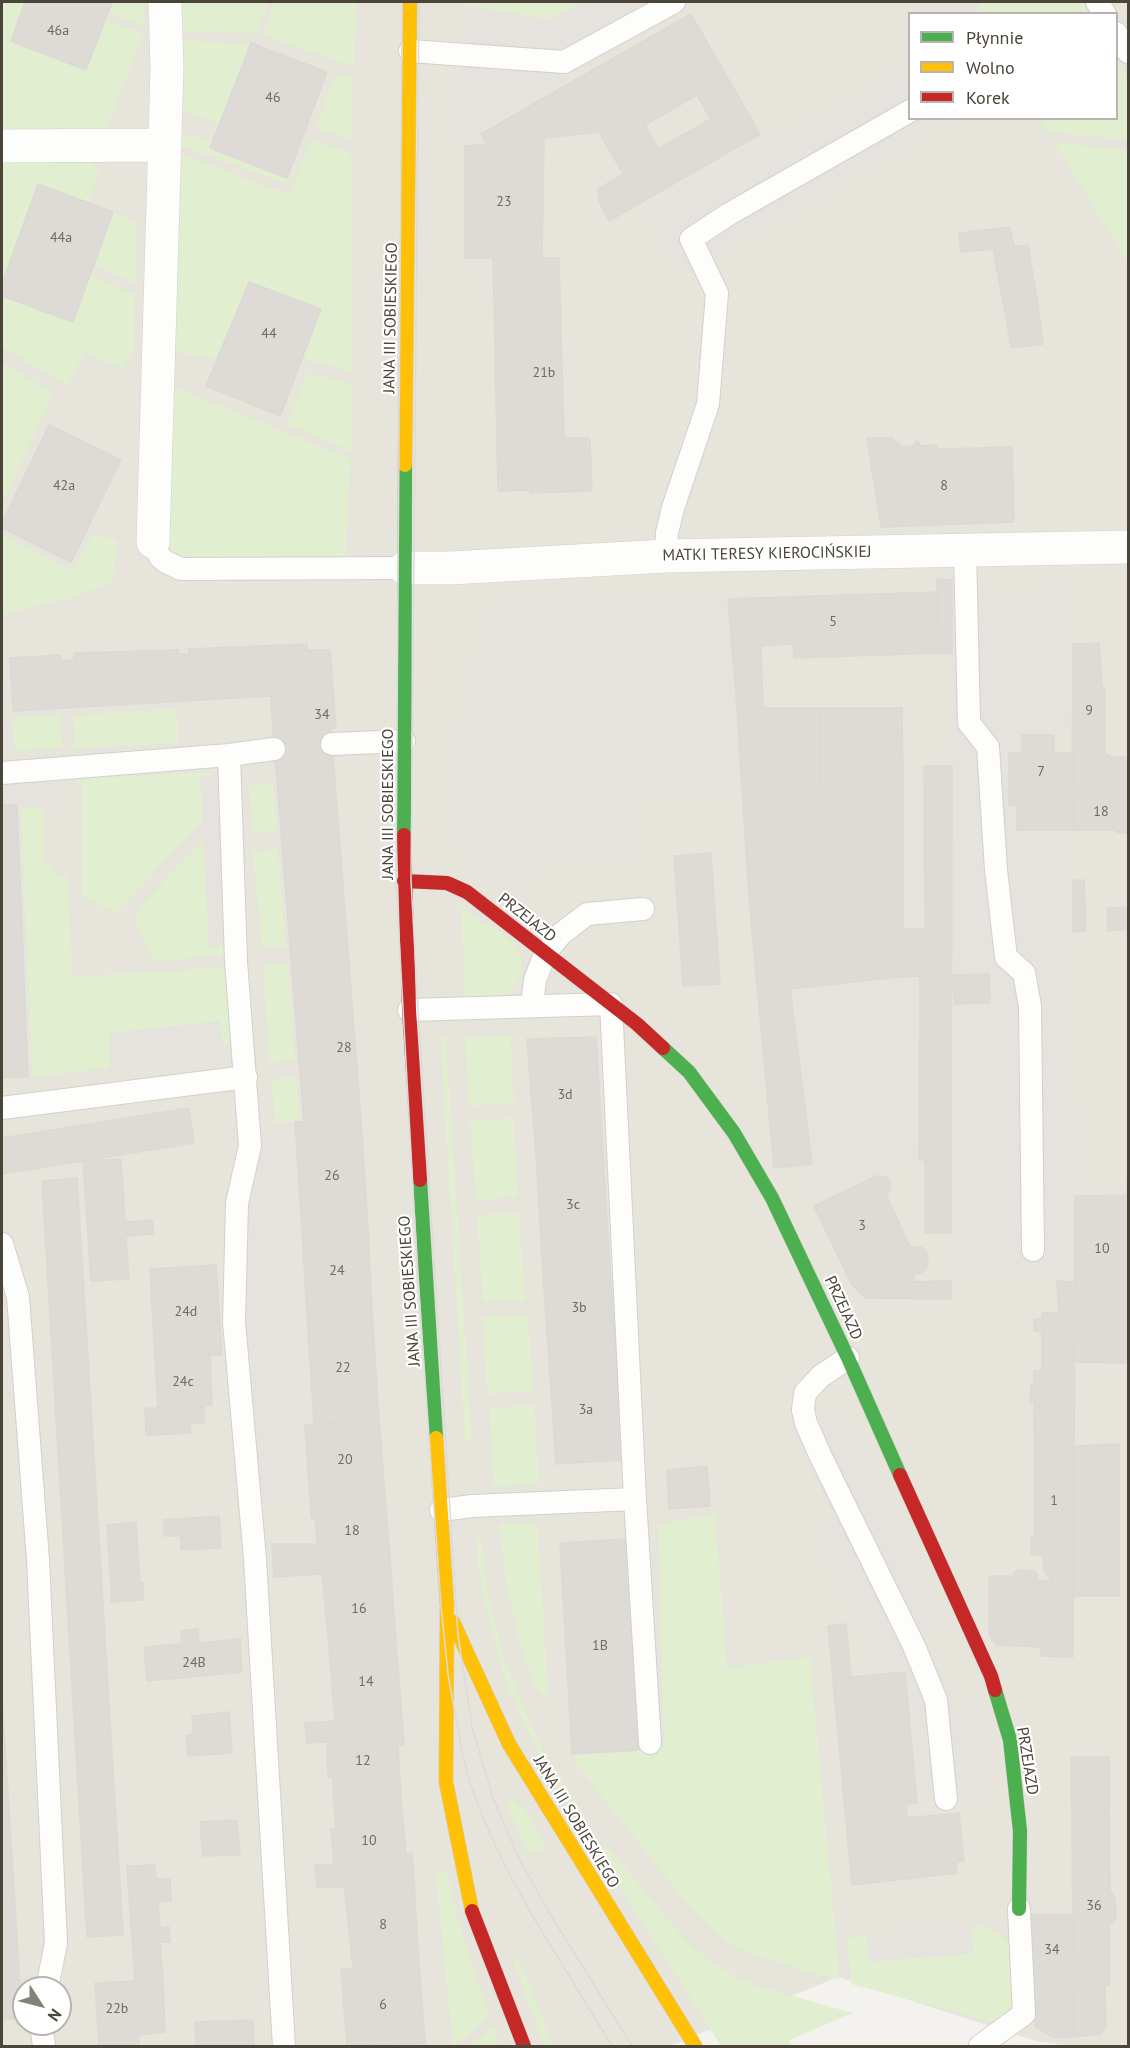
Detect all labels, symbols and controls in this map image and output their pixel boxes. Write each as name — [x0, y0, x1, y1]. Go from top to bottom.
legend — [908, 12, 1118, 120]
house number: 46a — [47, 23, 69, 39]
text: Płynnie — [966, 26, 1023, 49]
text: Wolno — [966, 56, 1015, 79]
text: Korek — [966, 86, 1010, 109]
house number: 46 — [265, 90, 281, 106]
house number: 23 — [496, 194, 512, 210]
house number: 44a — [50, 230, 72, 246]
street label: JANA III SOBIESKIEGO — [380, 242, 402, 394]
house number: 44 — [261, 326, 277, 342]
house number: 21b — [533, 365, 555, 381]
house number: 42a — [53, 478, 75, 494]
house number: 8 — [940, 478, 948, 494]
street label: MATKI TERESY KIEROCIŃSKIEJ — [662, 543, 872, 565]
house number: 5 — [829, 614, 837, 630]
house number: 9 — [1085, 703, 1093, 719]
house number: 34 — [314, 707, 330, 723]
street label: JANA III SOBIESKIEGO — [378, 729, 398, 879]
house number: 7 — [1037, 764, 1045, 780]
house number: 18 — [1093, 804, 1109, 820]
street label: PRZEJAZD — [494, 889, 560, 947]
house number: 28 — [336, 1040, 352, 1056]
house number: 3d — [557, 1087, 573, 1103]
house number: 26 — [324, 1168, 340, 1184]
house number: 3c — [566, 1197, 580, 1213]
street label: JANA III SOBIESKIEGO — [395, 1215, 425, 1367]
house number: 3 — [858, 1218, 866, 1234]
house number: 10 — [1094, 1241, 1110, 1257]
house number: 24 — [329, 1263, 345, 1279]
street label: PRZEJAZD — [820, 1273, 866, 1343]
house number: 3b — [571, 1300, 587, 1316]
house number: 24d — [175, 1304, 197, 1320]
house number: 22 — [335, 1360, 351, 1376]
house number: 24c — [172, 1374, 194, 1390]
house number: 3a — [579, 1402, 593, 1418]
house number: 20 — [337, 1452, 353, 1468]
house number: 1 — [1050, 1493, 1058, 1509]
house number: 18 — [344, 1523, 360, 1539]
house number: 16 — [351, 1601, 367, 1617]
house number: 1B — [592, 1638, 608, 1654]
house number: 24B — [182, 1655, 206, 1671]
house number: 14 — [358, 1674, 374, 1690]
street label: PRZEJAZD — [1012, 1726, 1042, 1796]
street label: JANA III SOBIESKIEGO — [529, 1752, 623, 1892]
house number: 12 — [355, 1753, 371, 1769]
house number: 10 — [361, 1833, 377, 1849]
house number: 36 — [1086, 1898, 1102, 1914]
house number: 8 — [379, 1917, 387, 1933]
house number: 34 — [1044, 1942, 1060, 1958]
north arrow — [12, 1976, 72, 2036]
house number: 6 — [379, 1997, 387, 2013]
house number: 22b — [106, 2001, 128, 2017]
text: N — [44, 2005, 66, 2026]

